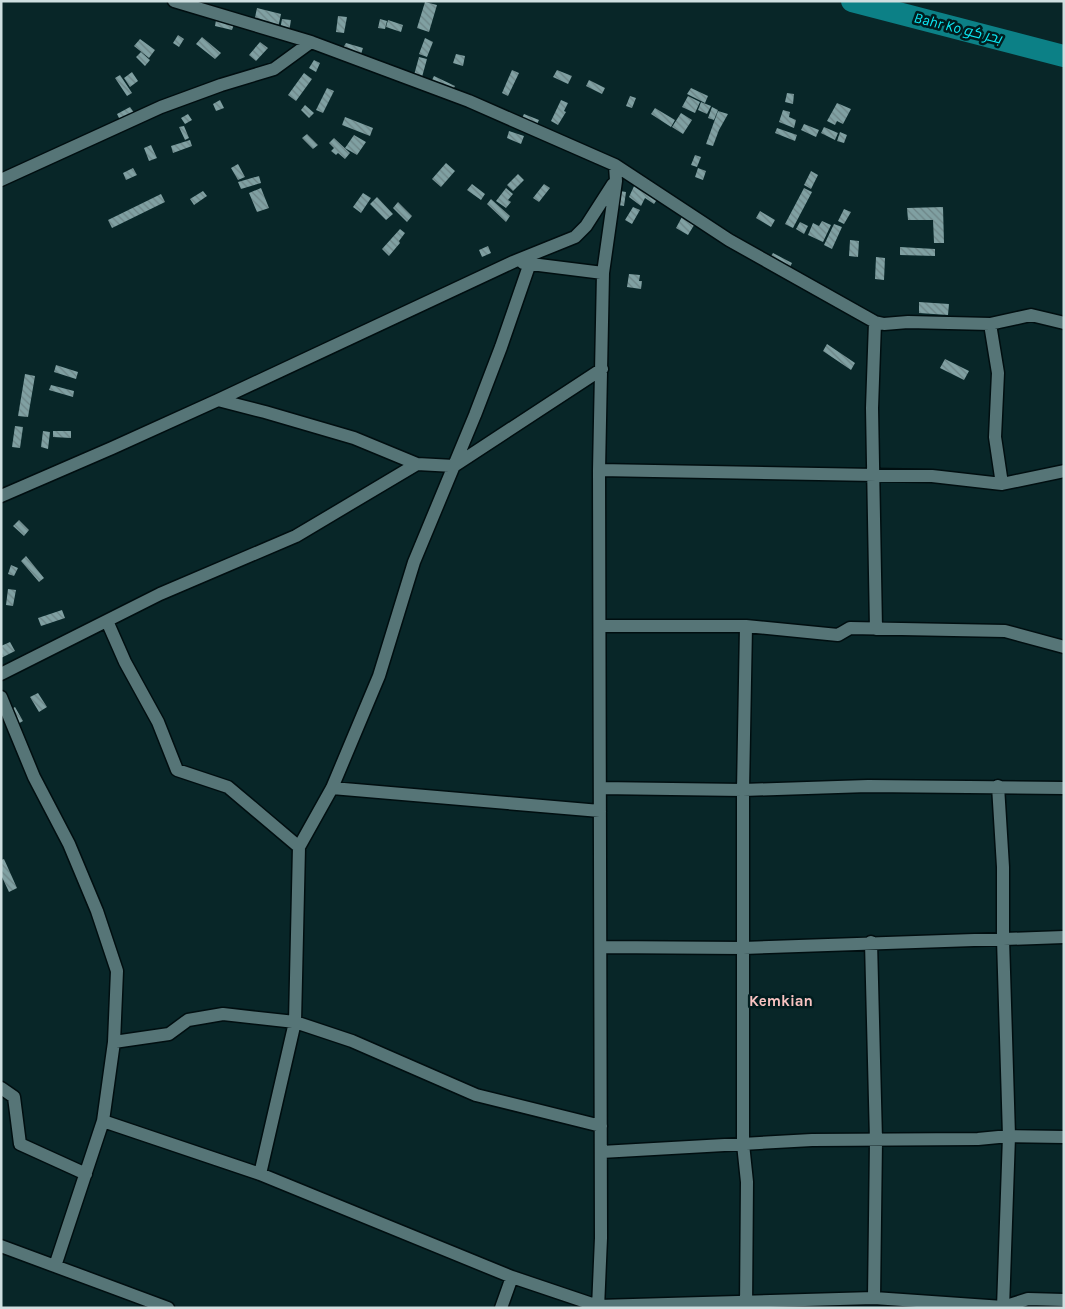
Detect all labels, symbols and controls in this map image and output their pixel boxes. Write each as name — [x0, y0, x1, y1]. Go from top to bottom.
water label: Bahr Ko بحر كو — [912, 8, 1005, 48]
district label: Kemkian — [749, 992, 813, 1010]

